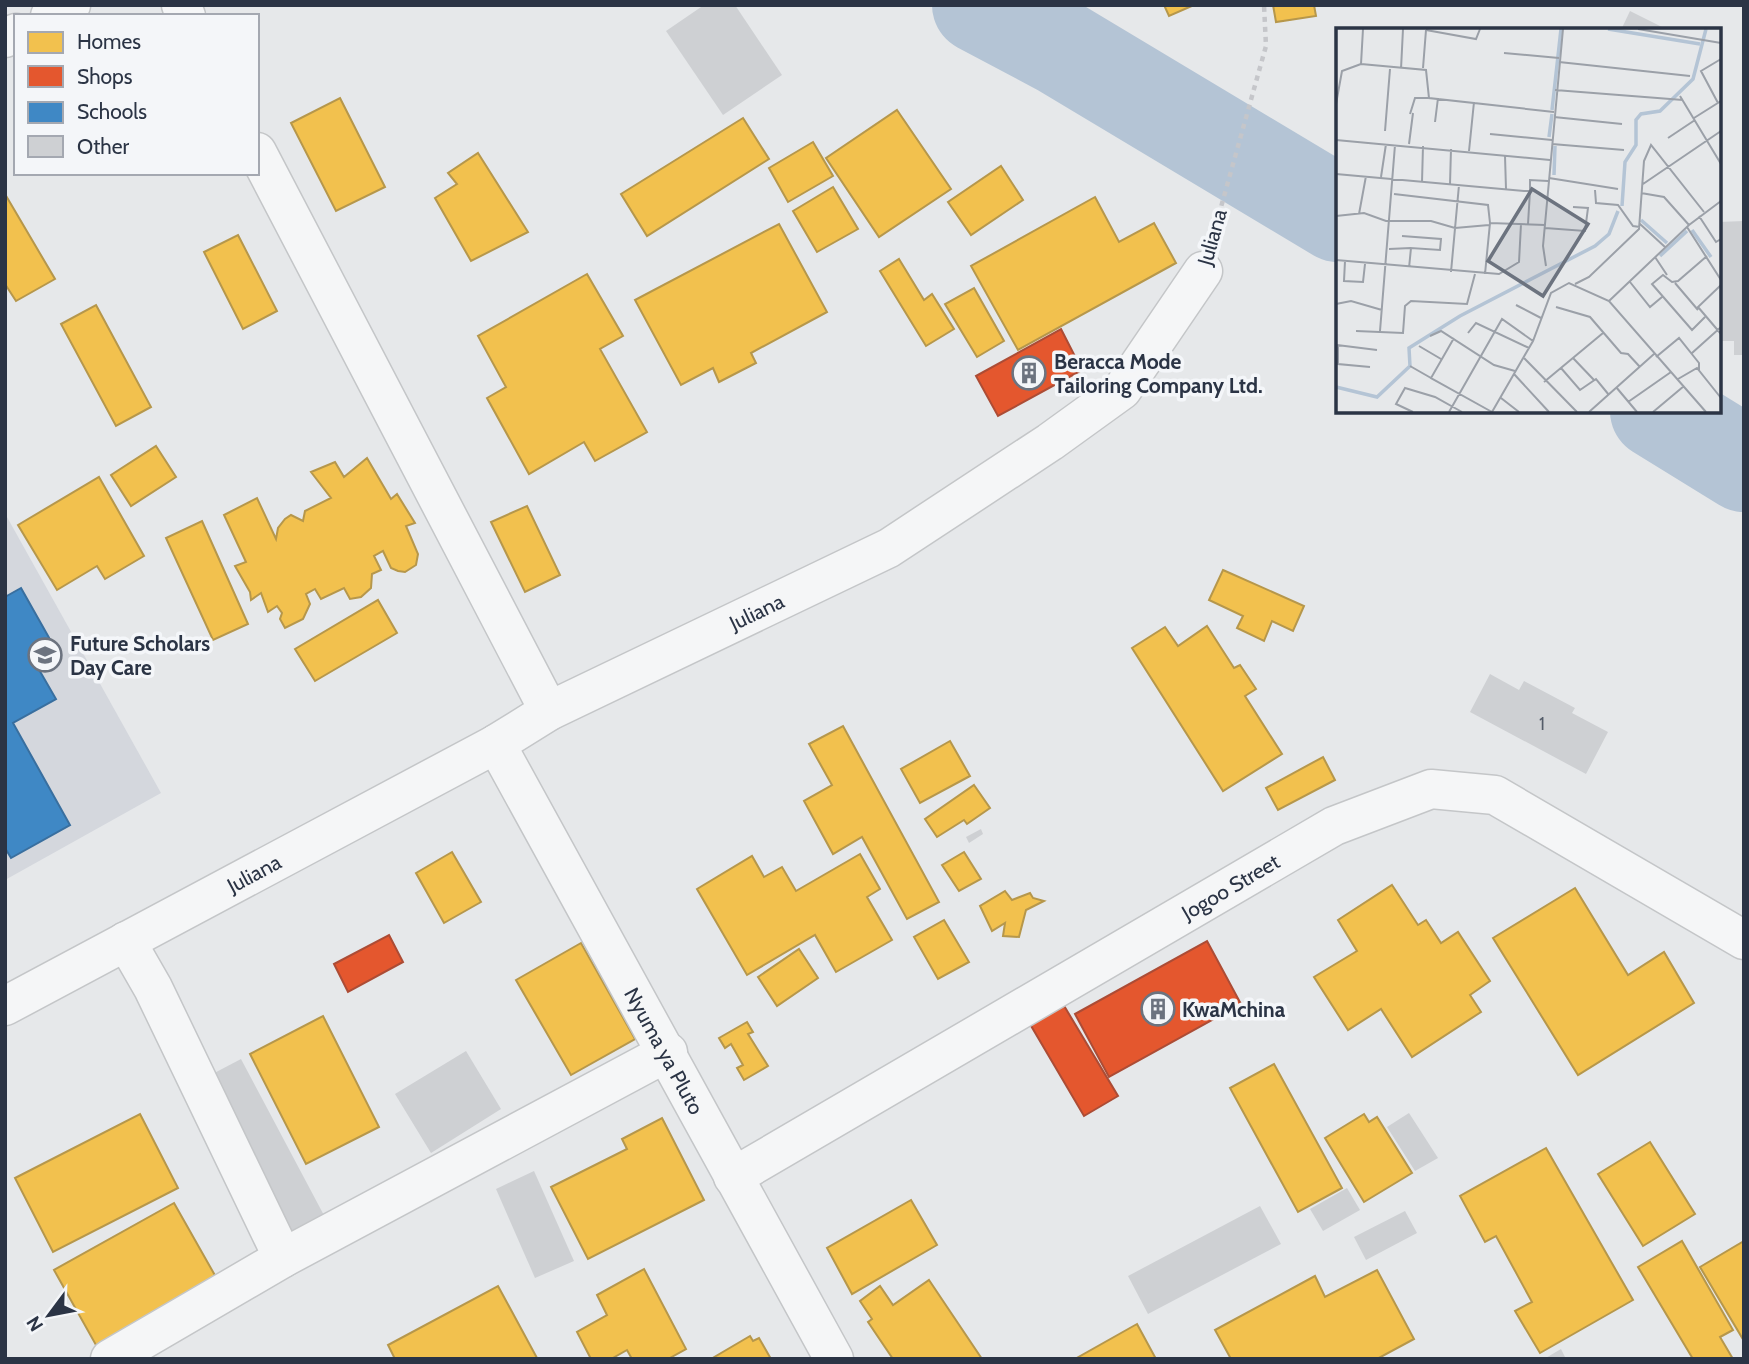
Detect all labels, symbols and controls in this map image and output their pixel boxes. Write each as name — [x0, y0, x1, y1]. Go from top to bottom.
legend — [14, 14, 259, 175]
inset map — [1336, 28, 1721, 413]
text: Homes — [77, 29, 141, 54]
text: Shops — [77, 64, 133, 89]
text: Schools — [77, 99, 147, 124]
text: Other — [77, 134, 129, 159]
street label: Juliana — [1192, 206, 1232, 269]
place label: Beracca Mode Tailoring Company Ltd. — [1054, 349, 1263, 398]
building icon: Beracca Mode Tailoring Company Ltd. — [1010, 354, 1048, 392]
street label: Juliana — [724, 588, 788, 636]
place label: Future Scholars Day Care — [70, 631, 210, 680]
school or university icon: Future Scholars Day Care — [26, 636, 64, 674]
house number: 1 — [1539, 713, 1545, 735]
street label: Jogoo Street — [1176, 848, 1284, 925]
street label: Juliana — [222, 849, 285, 898]
street label: Nyuma ya Pluto — [620, 983, 710, 1119]
building icon: KwaMchina — [1139, 990, 1177, 1028]
place label: KwaMchina — [1182, 997, 1286, 1022]
north arrow — [14, 1280, 84, 1350]
text: N — [22, 1312, 48, 1336]

